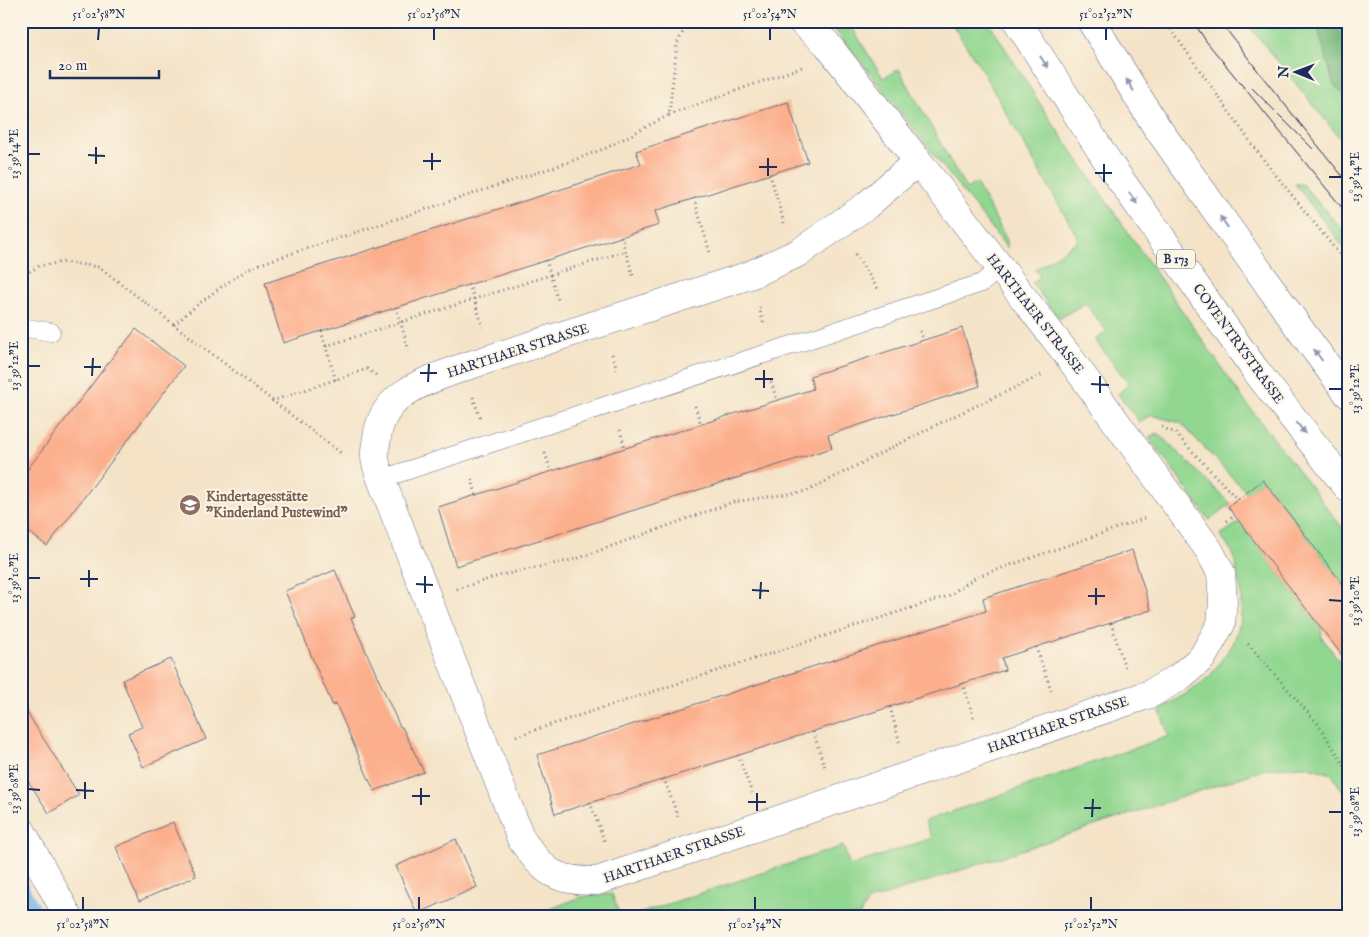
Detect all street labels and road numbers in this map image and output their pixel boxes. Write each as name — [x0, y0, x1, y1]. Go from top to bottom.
street label: HARTHAER STRASSE — [982, 250, 1088, 378]
road number: B 173 — [1157, 250, 1195, 268]
street label: COVENTRYSTRASSE — [1188, 280, 1288, 408]
street label: HARTHAER STRASSE — [445, 319, 592, 382]
street label: HARTHAER STRASSE — [985, 692, 1131, 758]
street label: HARTHAER STRASSE — [601, 822, 747, 888]

